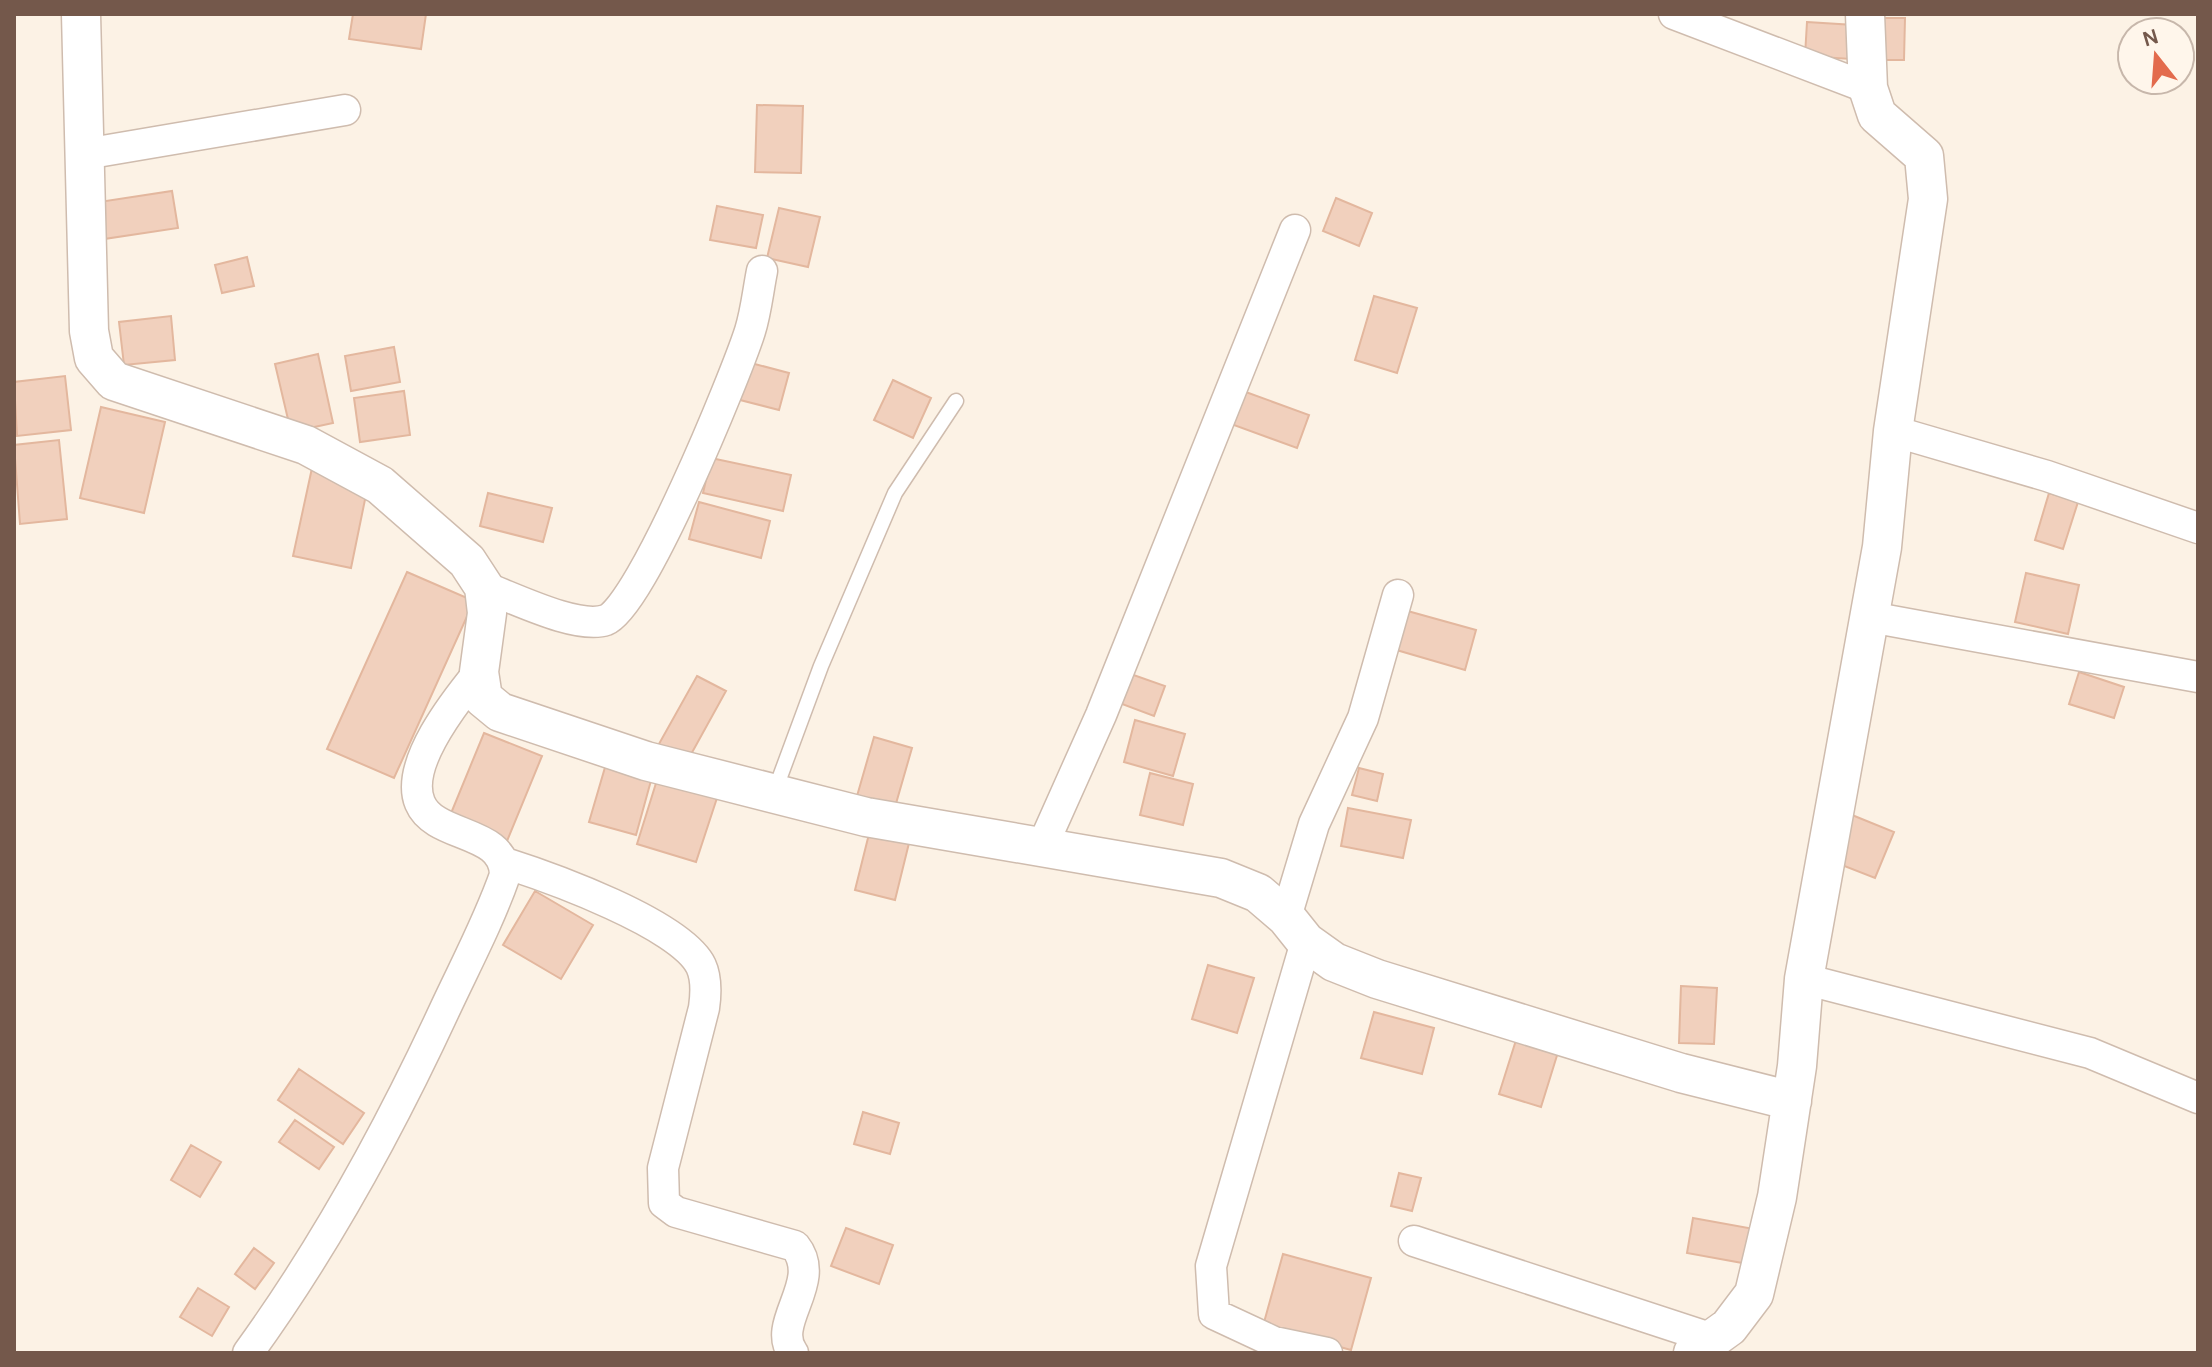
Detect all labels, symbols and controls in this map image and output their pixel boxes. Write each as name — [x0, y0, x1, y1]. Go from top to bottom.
north arrow — [2116, 16, 2196, 96]
text: N — [2139, 23, 2162, 53]

